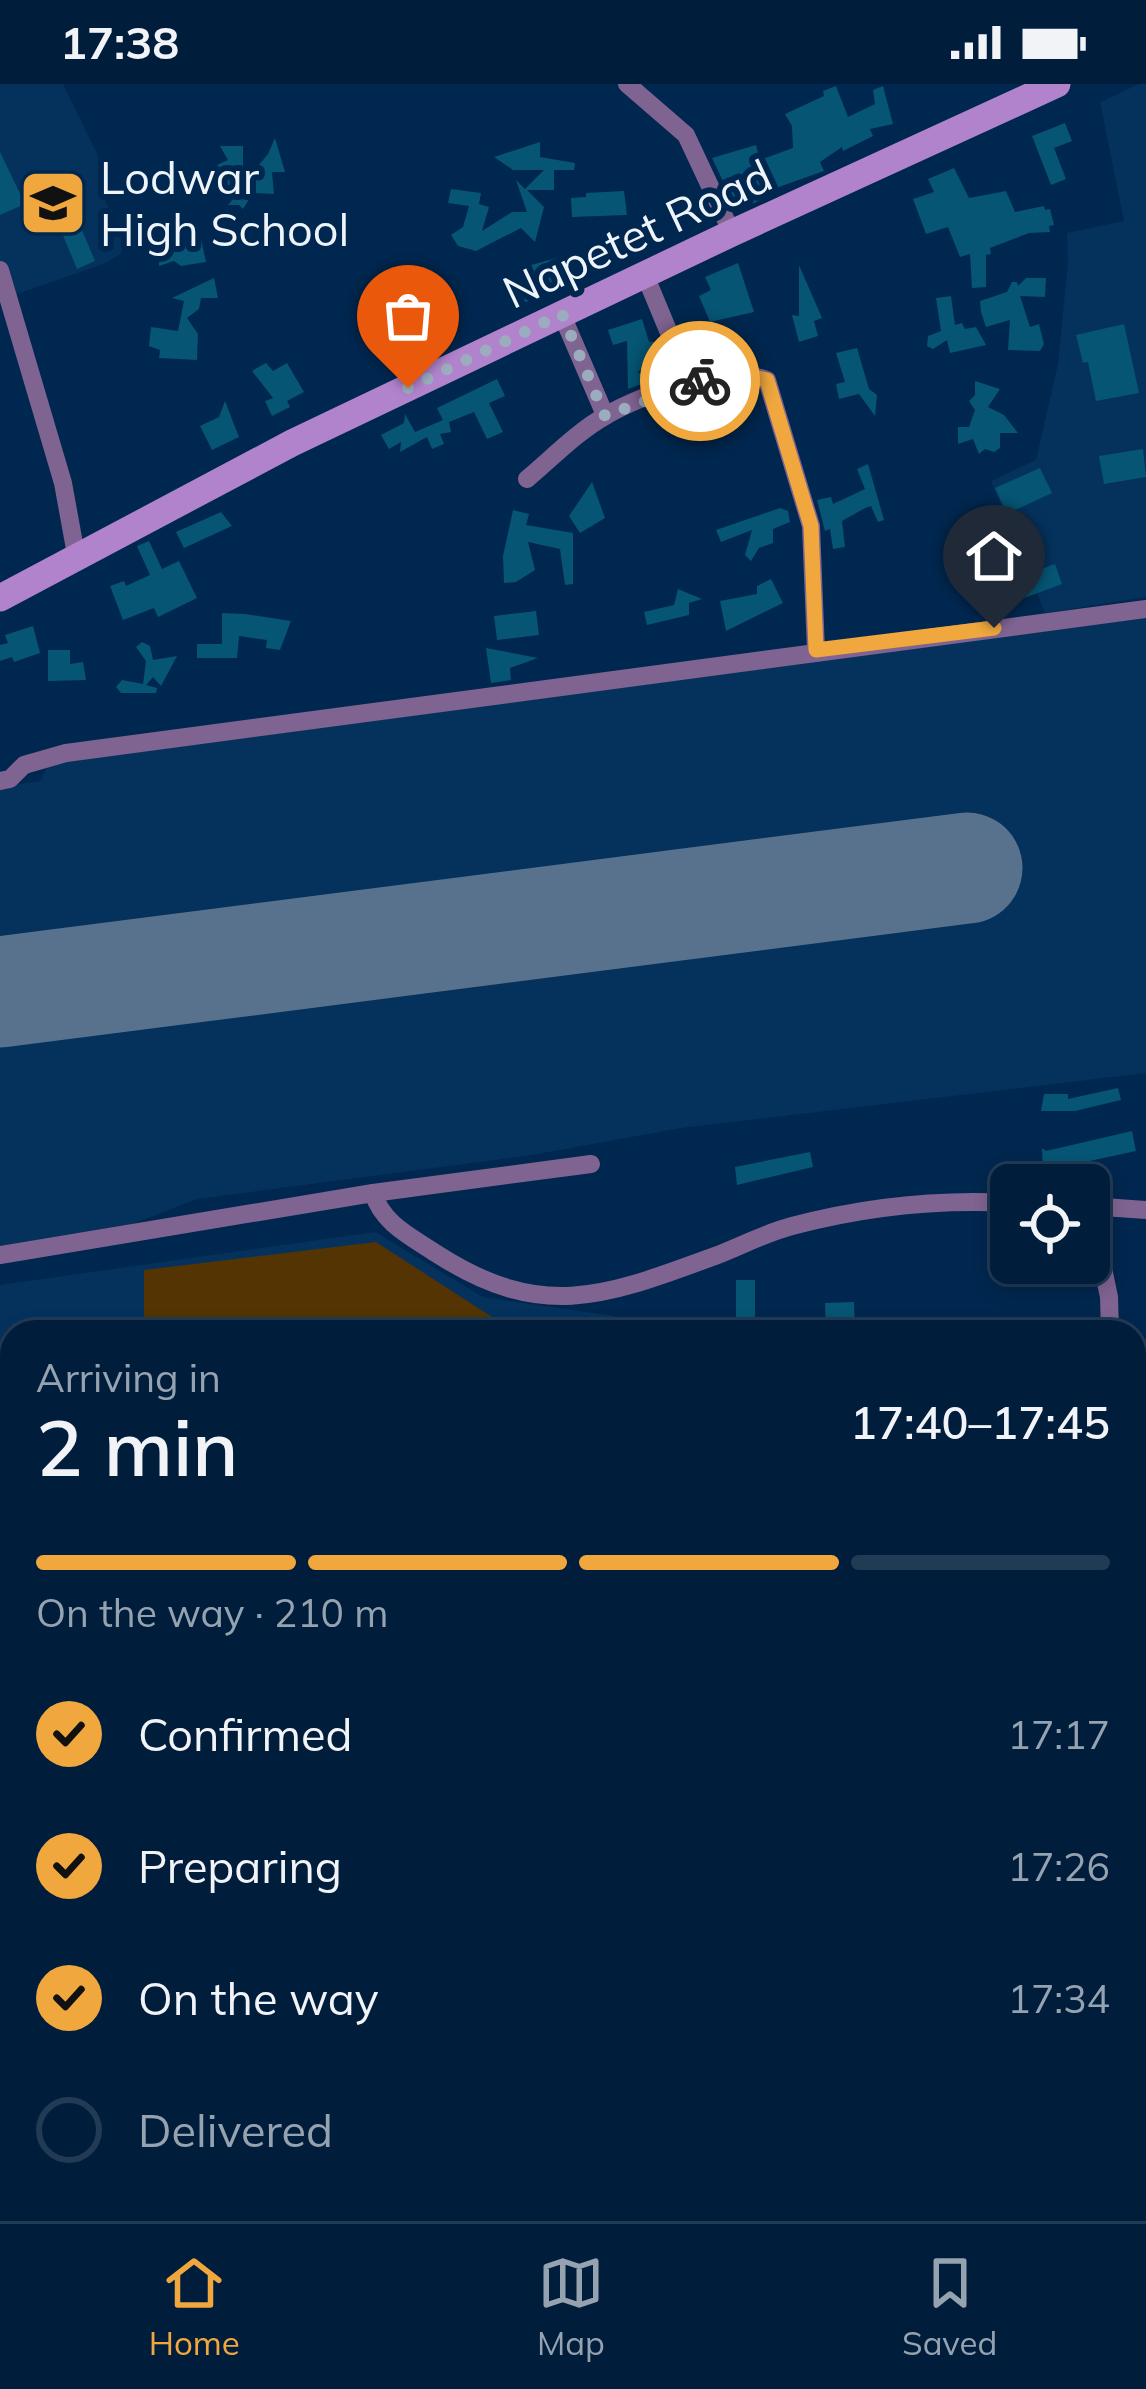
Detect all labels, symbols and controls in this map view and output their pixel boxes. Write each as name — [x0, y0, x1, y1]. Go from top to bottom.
text: 17:38 — [60, 14, 179, 70]
street label: Napetet Road — [494, 146, 780, 320]
place label: Lodwar High School — [100, 149, 349, 257]
school or university icon: Lodwar High School — [18, 168, 88, 238]
pin — [357, 265, 459, 388]
icon: bag — [375, 283, 441, 349]
courier — [640, 321, 760, 441]
icon: bike — [667, 348, 733, 414]
pin — [943, 505, 1045, 628]
icon: home — [961, 523, 1027, 589]
map controls — [990, 1164, 1110, 1284]
button: locate — [990, 1164, 1110, 1284]
text: Arriving in — [36, 1353, 221, 1402]
text: 17:40–17:45 — [850, 1394, 1110, 1450]
text: 2 min — [36, 1398, 239, 1496]
text: On the way · 210 m — [36, 1588, 388, 1637]
icon: check — [36, 1701, 102, 1767]
text: Confirmed — [138, 1706, 352, 1762]
text: 17:17 — [1008, 1710, 1110, 1759]
icon: check — [36, 1833, 102, 1899]
text: Preparing — [138, 1838, 342, 1894]
text: 17:26 — [1008, 1842, 1110, 1891]
icon: check — [36, 1965, 102, 2031]
text: On the way — [138, 1970, 379, 2026]
text: 17:34 — [1008, 1974, 1110, 2023]
text: Delivered — [138, 2102, 333, 2158]
tab: Home — [149, 2250, 240, 2363]
tab: Map — [537, 2250, 605, 2363]
tab: Saved — [902, 2250, 997, 2363]

